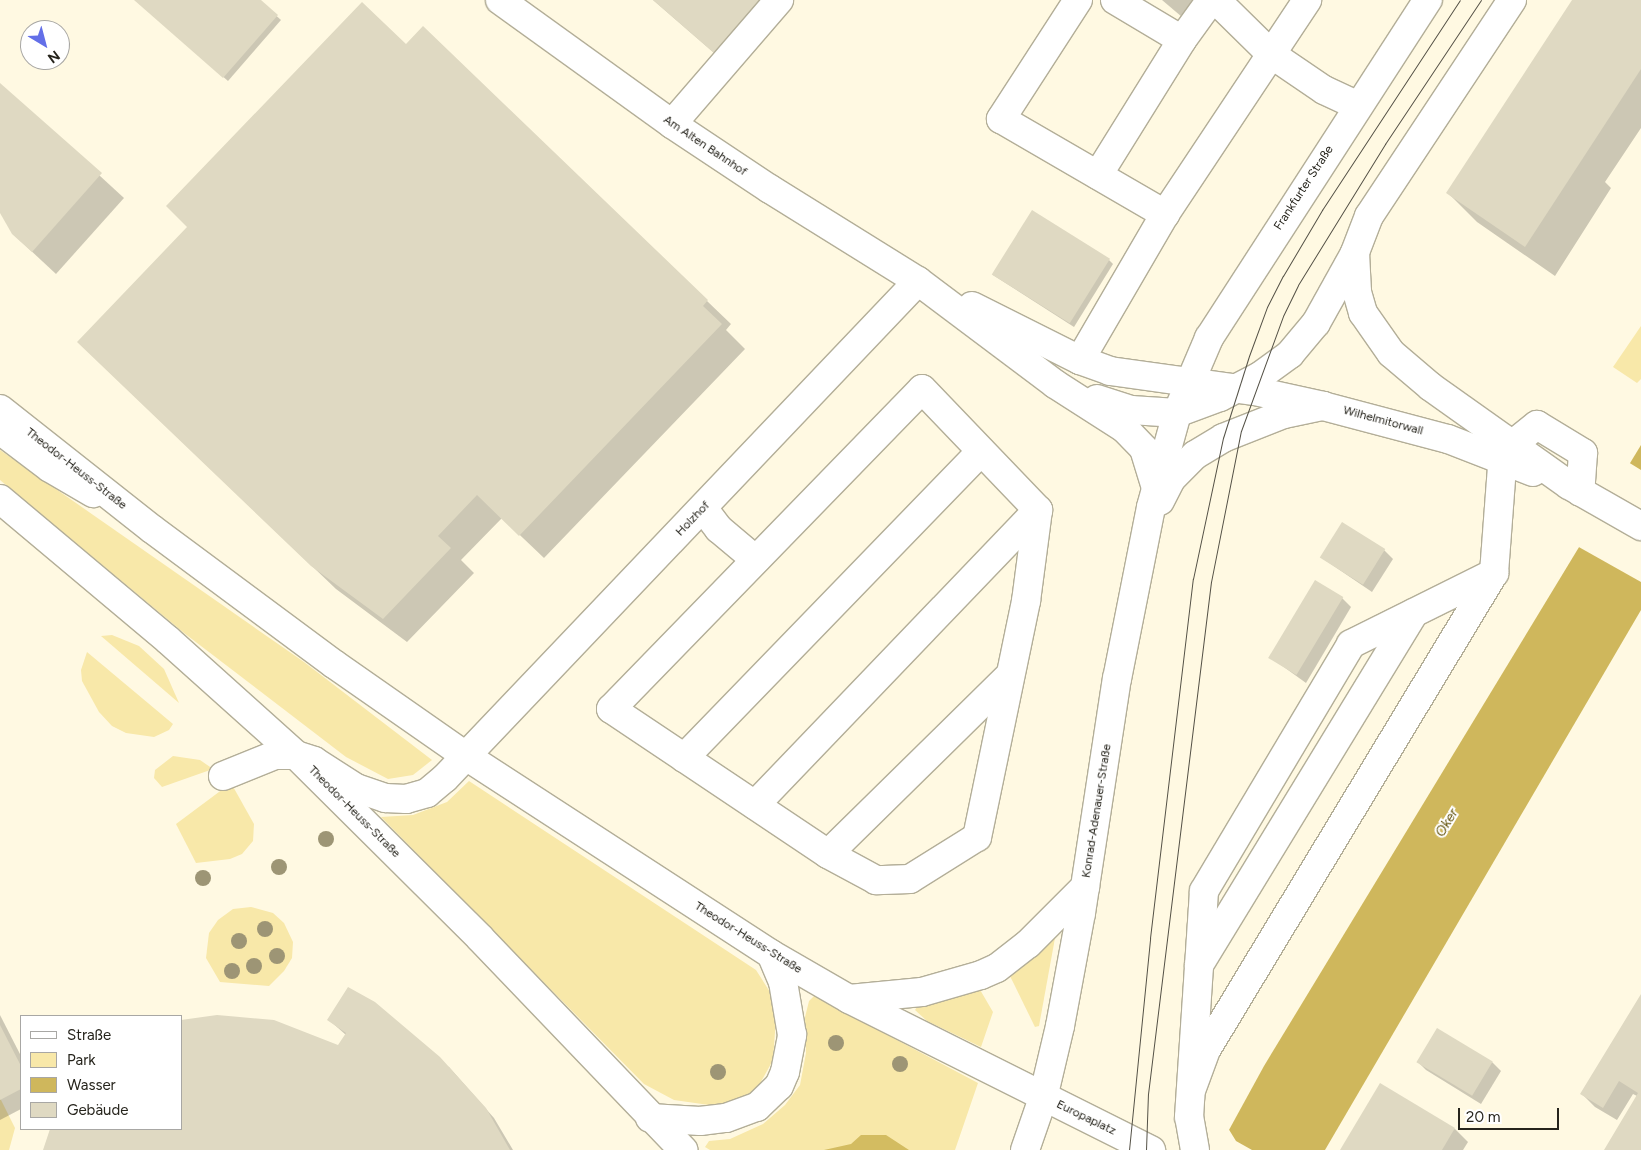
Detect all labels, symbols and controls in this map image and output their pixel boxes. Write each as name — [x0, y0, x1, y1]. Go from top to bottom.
north arrow — [20, 20, 70, 70]
text: N — [44, 47, 63, 67]
street label: Am Alten Bahnhof — [660, 113, 750, 179]
street label: Frankfurter Straße — [1271, 143, 1337, 233]
street label: Wilhelmitorwall — [1342, 403, 1424, 439]
street label: Theodor-Heuss-Straße — [23, 425, 129, 513]
street label: Holzhof — [673, 499, 713, 539]
street label: Konrad-Adenauer-Straße — [1079, 743, 1115, 879]
street label: Theodor-Heuss-Straße — [305, 763, 403, 861]
water label: Oker — [1432, 806, 1462, 840]
street label: Theodor-Heuss-Straße — [692, 899, 804, 977]
legend — [20, 1015, 182, 1130]
text: Straße — [67, 1026, 111, 1044]
text: Park — [67, 1051, 96, 1069]
text: Wasser — [67, 1076, 116, 1094]
street label: Europaplatz — [1054, 1097, 1118, 1139]
scale bar — [1461, 1098, 1562, 1130]
text: Gebäude — [67, 1101, 128, 1119]
text: 20 m — [1466, 1108, 1500, 1126]

